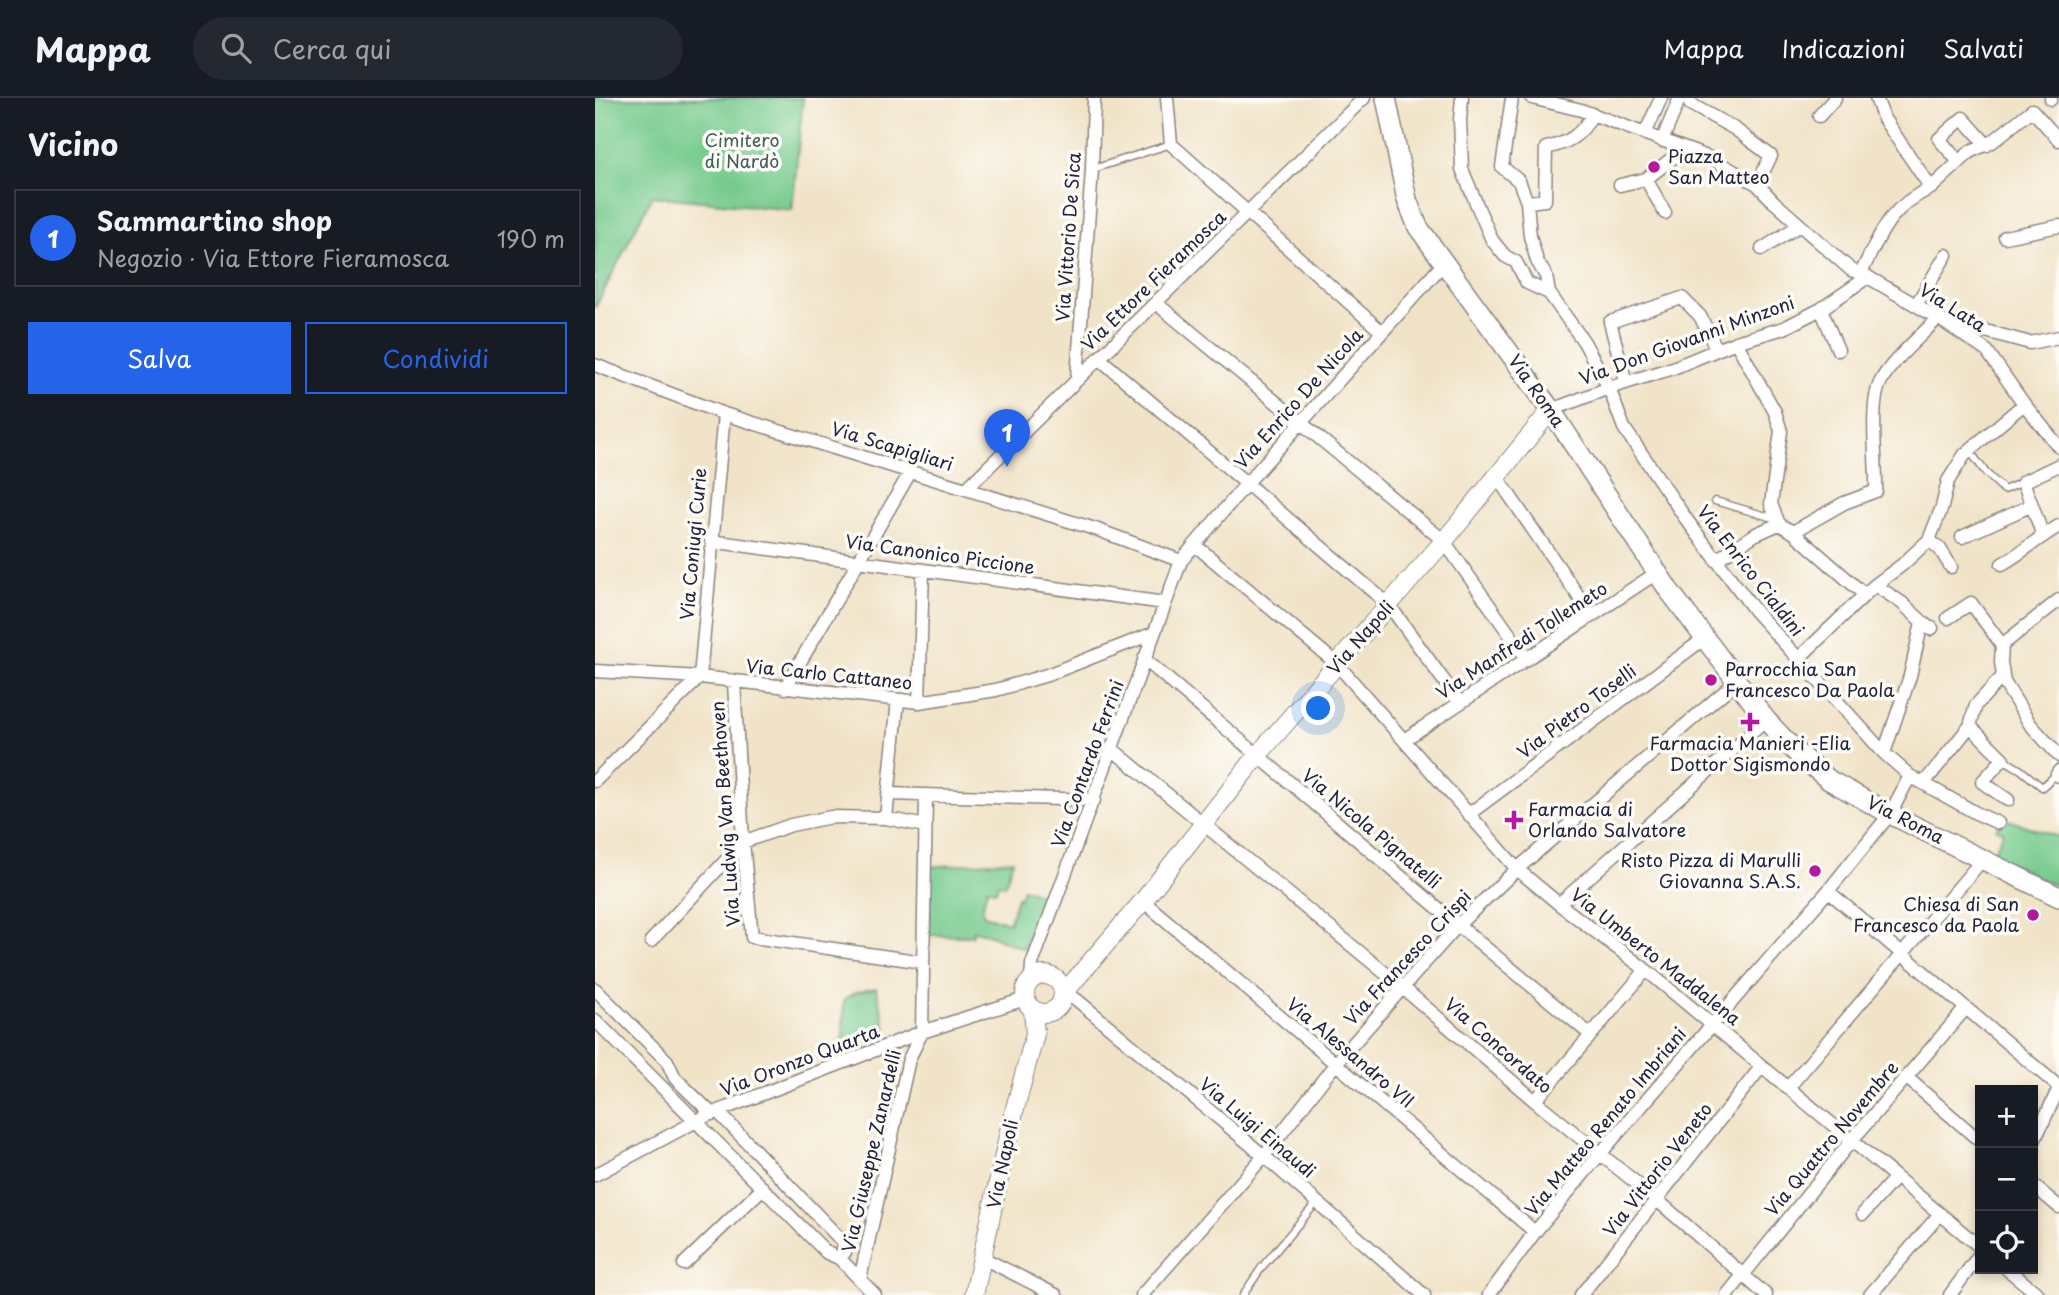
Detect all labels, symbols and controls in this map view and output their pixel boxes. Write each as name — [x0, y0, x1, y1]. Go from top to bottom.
search box — [193, 17, 683, 80]
text: Mappa — [35, 23, 151, 73]
icon: search — [217, 29, 255, 67]
text: Cerca qui — [273, 29, 392, 68]
text: Mappa — [1664, 30, 1744, 66]
text: Indicazioni — [1782, 30, 1905, 66]
text: Salvati — [1943, 30, 2024, 66]
text: Vicino — [28, 121, 118, 166]
park label: Cimitero di Nardò — [705, 126, 779, 174]
place label: Piazza San Matteo — [1668, 142, 1769, 190]
street label: Via Vittorio De Sica — [1048, 151, 1087, 323]
marker: Piazza San Matteo — [1646, 159, 1662, 175]
text: Sammartino shop — [97, 201, 332, 240]
street label: Via Ettore Fieramosca — [1074, 203, 1232, 357]
text: 1 — [48, 221, 59, 256]
text: 190 m — [497, 221, 565, 256]
text: Negozio · Via Ettore Fieramosca — [97, 240, 449, 275]
street label: Via Lata — [1914, 276, 1992, 338]
street label: Via Don Giovanni Minzoni — [1575, 288, 1798, 391]
street label: Via Enrico De Nicola — [1227, 321, 1369, 474]
button: Salva — [28, 322, 291, 394]
button: Condividi — [305, 322, 567, 394]
street label: Via Roma — [1502, 348, 1572, 432]
pin: 1 — [984, 409, 1030, 467]
street label: Via Scapigliari — [828, 414, 957, 477]
street label: Via Coniugi Curie — [672, 467, 713, 621]
street label: Via Enrico Cialdini — [1691, 499, 1811, 642]
street label: Via Canonico Piccione — [844, 527, 1037, 580]
street label: Via Manfredi Tollemeto — [1430, 574, 1612, 705]
street label: Via Napoli — [1320, 594, 1400, 680]
street label: Via Carlo Cattaneo — [745, 651, 914, 696]
place label: Parrocchia San Francesco Da Paola — [1725, 655, 1895, 703]
street label: Via Pietro Toselli — [1511, 657, 1641, 765]
marker: Parrocchia San Francesco Da Paola — [1703, 672, 1719, 688]
street label: Via Contardo Ferrini — [1044, 676, 1130, 851]
your location — [1301, 691, 1335, 725]
street label: Via Ludwig Van Beethoven — [703, 700, 746, 928]
marker: Farmacia Manieri -Elia Dottor Sigismondo — [1742, 714, 1758, 730]
place label: Farmacia Manieri -Elia Dottor Sigismondo — [1650, 729, 1850, 777]
street label: Via Nicola Pignatelli — [1296, 761, 1447, 894]
street label: Via Roma — [1862, 788, 1949, 850]
place label: Farmacia di Orlando Salvatore — [1528, 795, 1686, 843]
marker: Farmacia di Orlando Salvatore — [1506, 812, 1522, 828]
place label: Risto Pizza di Marulli Giovanna S.A.S. — [1620, 846, 1801, 894]
marker: Risto Pizza di Marulli Giovanna S.A.S. — [1807, 863, 1823, 879]
street label: Via Umberto Maddalena — [1565, 881, 1747, 1031]
street label: Via Francesco Crispi — [1337, 883, 1477, 1031]
place label: Chiesa di San Francesco da Paola — [1853, 890, 2020, 938]
marker: Chiesa di San Francesco da Paola — [2025, 907, 2041, 923]
street label: Via Alessandro VII — [1281, 990, 1421, 1113]
street label: Via Concordato — [1439, 990, 1559, 1099]
street label: Via Oronzo Quarta — [716, 1017, 883, 1102]
street label: Via Matteo Renato Imbriani — [1518, 1021, 1692, 1221]
street label: Via Giuseppe Zanardelli — [834, 1047, 907, 1255]
street label: Via Quattro Novembre — [1758, 1054, 1904, 1222]
street label: Via Luigi Einaudi — [1194, 1070, 1322, 1184]
map controls — [1975, 1085, 2038, 1274]
button: + — [1975, 1085, 2038, 1148]
street label: Via Vittorio Veneto — [1596, 1096, 1718, 1242]
street label: Via Napoli — [979, 1116, 1024, 1211]
button: − — [1975, 1148, 2038, 1211]
button: locate — [1975, 1211, 2038, 1274]

